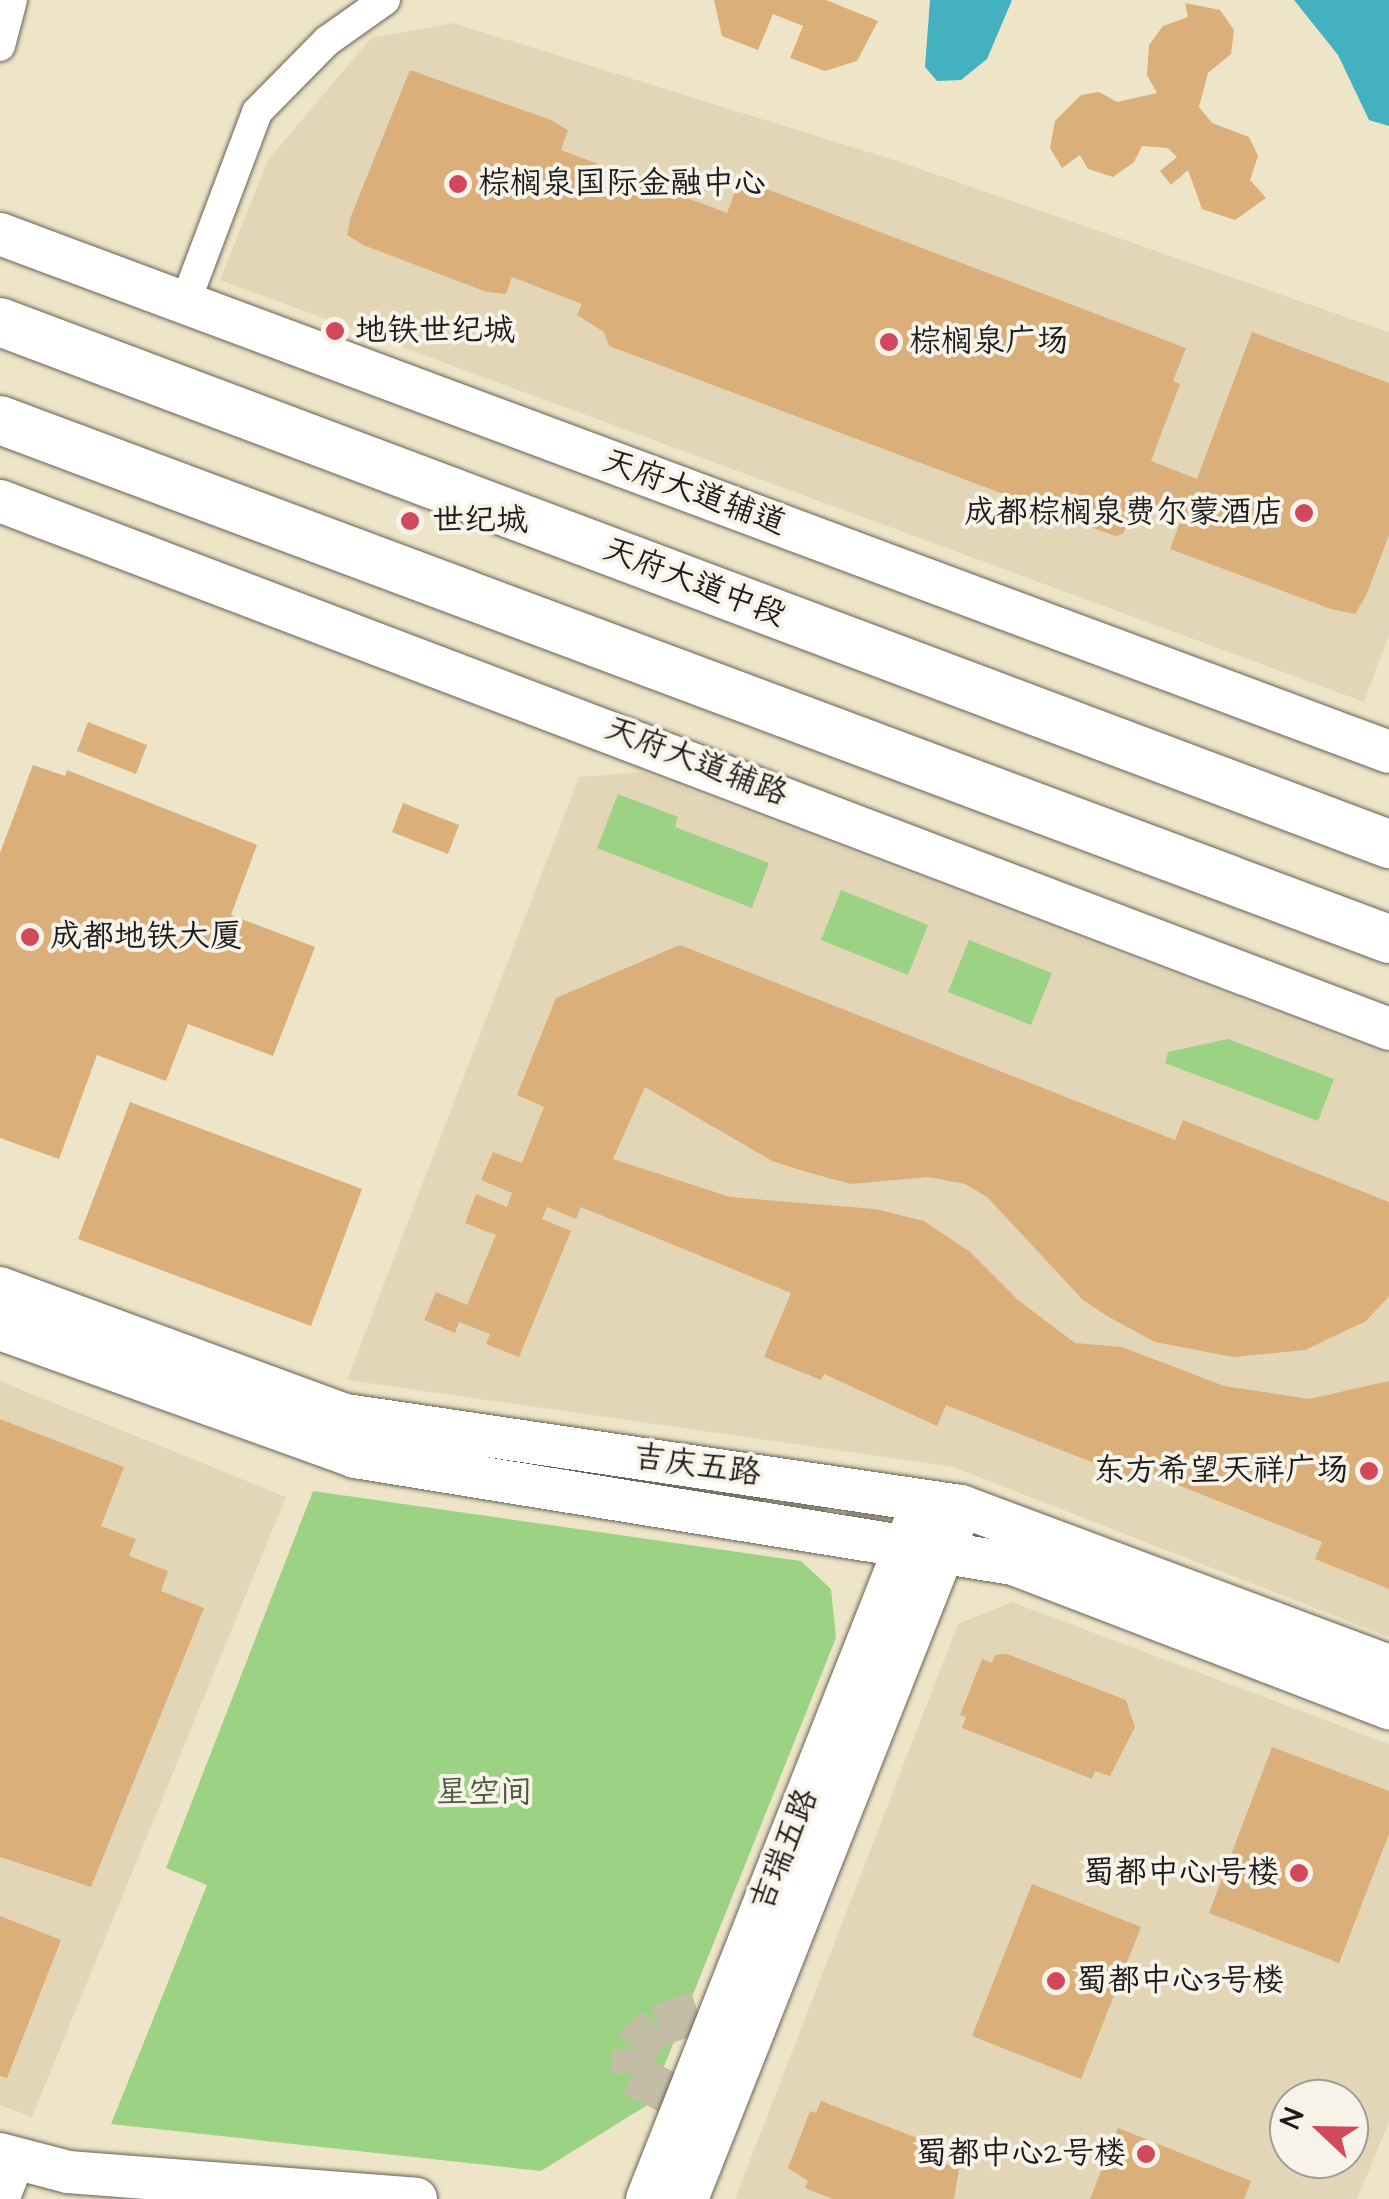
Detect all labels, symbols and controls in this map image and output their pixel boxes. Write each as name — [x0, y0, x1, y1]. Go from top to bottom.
place label: 棕榈泉国际金融中心 — [478, 165, 766, 203]
marker: 棕榈泉国际金融中心 — [447, 173, 469, 195]
place label: 地铁世纪城 — [355, 312, 515, 350]
marker: 地铁世纪城 — [324, 320, 346, 342]
place label: 棕榈泉广场 — [909, 323, 1069, 361]
marker: 棕榈泉广场 — [878, 331, 900, 353]
street label: 天府大道辅道 — [597, 442, 791, 544]
place label: 成都棕榈泉费尔蒙酒店 — [964, 494, 1284, 532]
place label: 世纪城 — [432, 502, 528, 540]
marker: 成都棕榈泉费尔蒙酒店 — [1293, 502, 1315, 524]
marker: 世纪城 — [397, 508, 423, 534]
street label: 天府大道中段 — [597, 531, 791, 635]
street label: 天府大道辅路 — [599, 710, 793, 814]
place label: 成都地铁大厦 — [50, 918, 242, 956]
marker: 成都地铁大厦 — [19, 926, 41, 948]
street label: 吉庆五路 — [631, 1438, 763, 1494]
place label: 东方希望天祥广场 — [1093, 1452, 1349, 1490]
marker: 东方希望天祥广场 — [1358, 1460, 1380, 1482]
park label: 星空间 — [436, 1774, 532, 1812]
street label: 吉瑞五路 — [743, 1783, 827, 1917]
place label: 蜀都中心1号楼 — [1083, 1854, 1279, 1892]
marker: 蜀都中心1号楼 — [1288, 1862, 1310, 1884]
place label: 蜀都中心3号楼 — [1076, 1962, 1284, 2000]
marker: 蜀都中心3号楼 — [1045, 1970, 1067, 1992]
north arrow — [1269, 2079, 1369, 2179]
text: N — [1271, 2103, 1314, 2134]
place label: 蜀都中心2号楼 — [916, 2135, 1126, 2173]
marker: 蜀都中心2号楼 — [1135, 2143, 1157, 2165]

